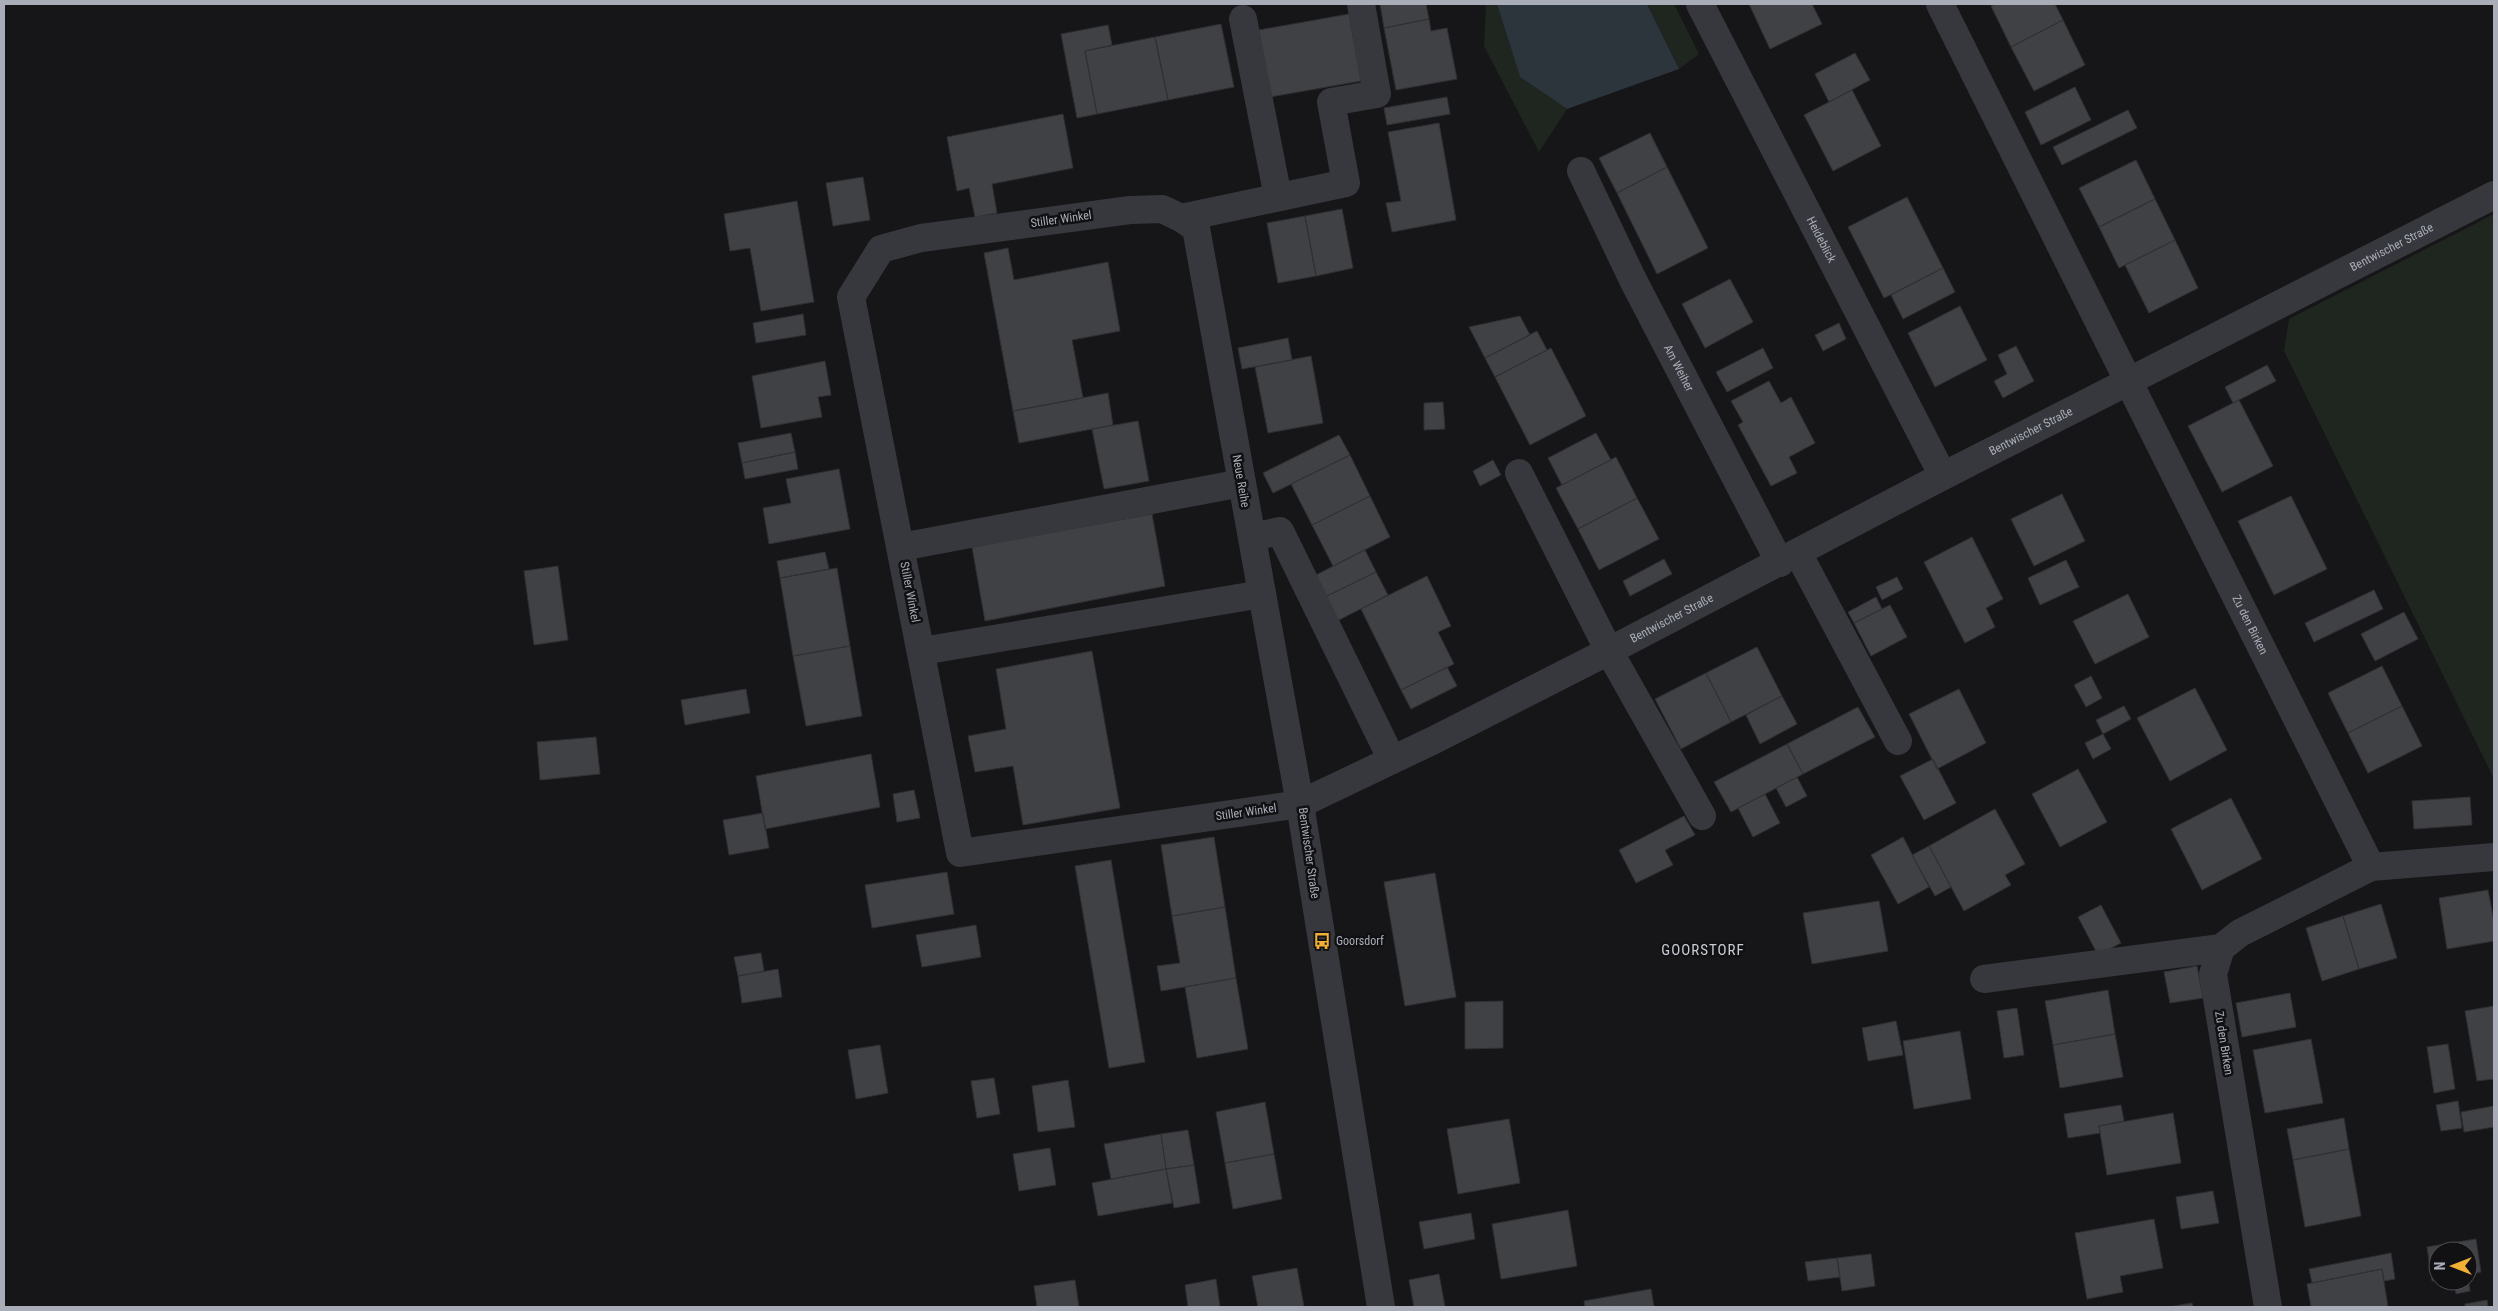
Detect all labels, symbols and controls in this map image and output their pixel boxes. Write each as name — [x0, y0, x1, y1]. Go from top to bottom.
street label: Stiller Winkel — [1030, 208, 1092, 230]
street label: Heideblick — [1804, 214, 1839, 265]
street label: Bentwischer Straße — [2348, 220, 2436, 274]
street label: Am Weiher — [1661, 342, 1697, 394]
street label: Bentwischer Straße — [1987, 404, 2075, 458]
street label: Neue Reihe — [1229, 453, 1253, 509]
street label: Stiller Winkel — [897, 561, 923, 623]
street label: Bentwischer Straße — [1628, 590, 1716, 646]
street label: Zu den Birken — [2229, 593, 2271, 657]
street label: Stiller Winkel — [1215, 801, 1277, 823]
street label: Bentwischer Straße — [1296, 807, 1322, 900]
bus stop icon: Goorsdorf — [1312, 931, 1332, 951]
place label: Goorsdorf — [1336, 934, 1384, 948]
district label: GOORSTORF — [1661, 941, 1745, 959]
street label: Zu den Birken — [2212, 1010, 2236, 1076]
north arrow — [2428, 1241, 2478, 1291]
text: N — [2432, 1262, 2448, 1270]

